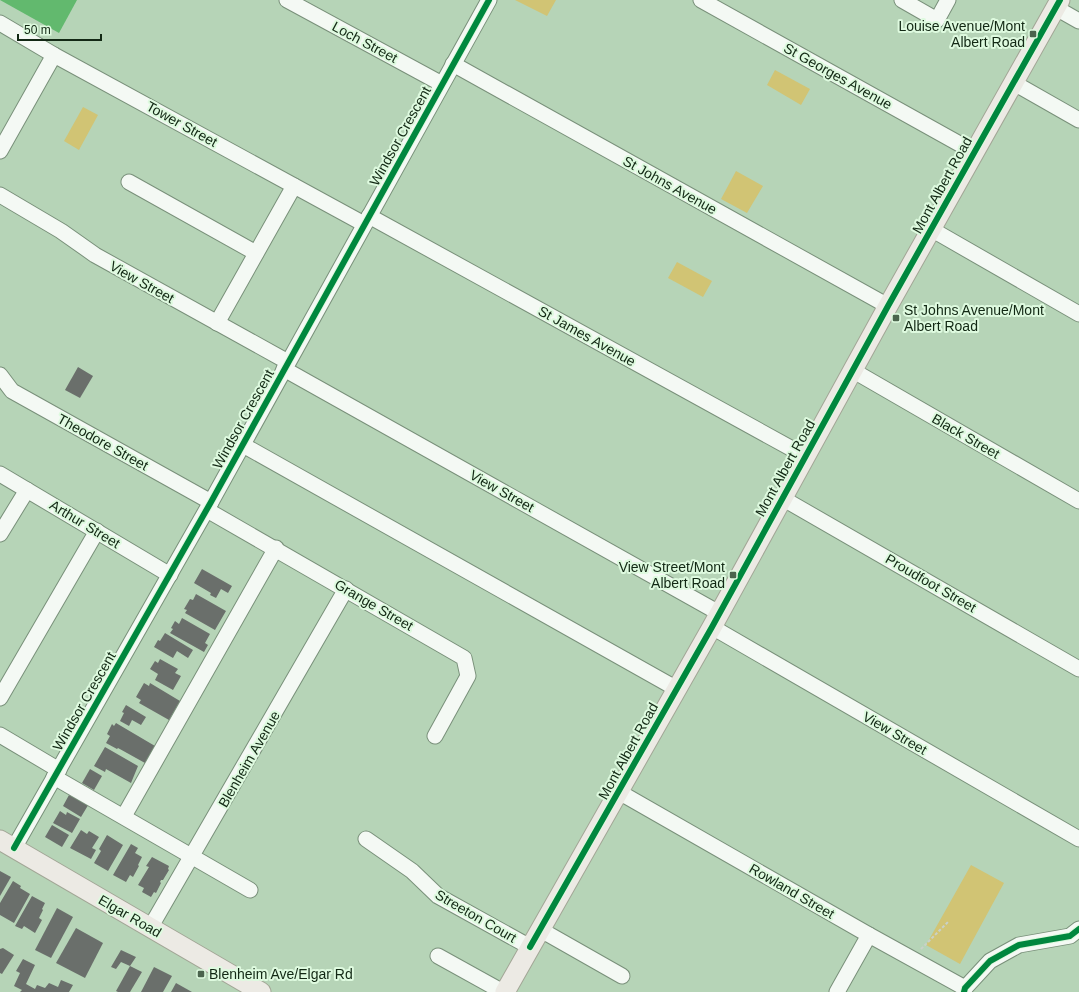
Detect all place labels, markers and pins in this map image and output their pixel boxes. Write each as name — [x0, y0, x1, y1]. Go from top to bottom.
place label: Louise Avenue/Mont Albert Road — [898, 18, 1025, 50]
marker: Louise Avenue/Mont Albert Road — [1028, 29, 1038, 39]
place label: St Johns Avenue/Mont Albert Road — [904, 302, 1044, 334]
marker: St Johns Avenue/Mont Albert Road — [891, 313, 901, 323]
place label: View Street/Mont Albert Road — [619, 559, 725, 591]
marker: View Street/Mont Albert Road — [728, 570, 738, 580]
place label: Blenheim Ave/Elgar Rd — [209, 966, 353, 982]
marker: Blenheim Ave/Elgar Rd — [196, 969, 206, 979]

